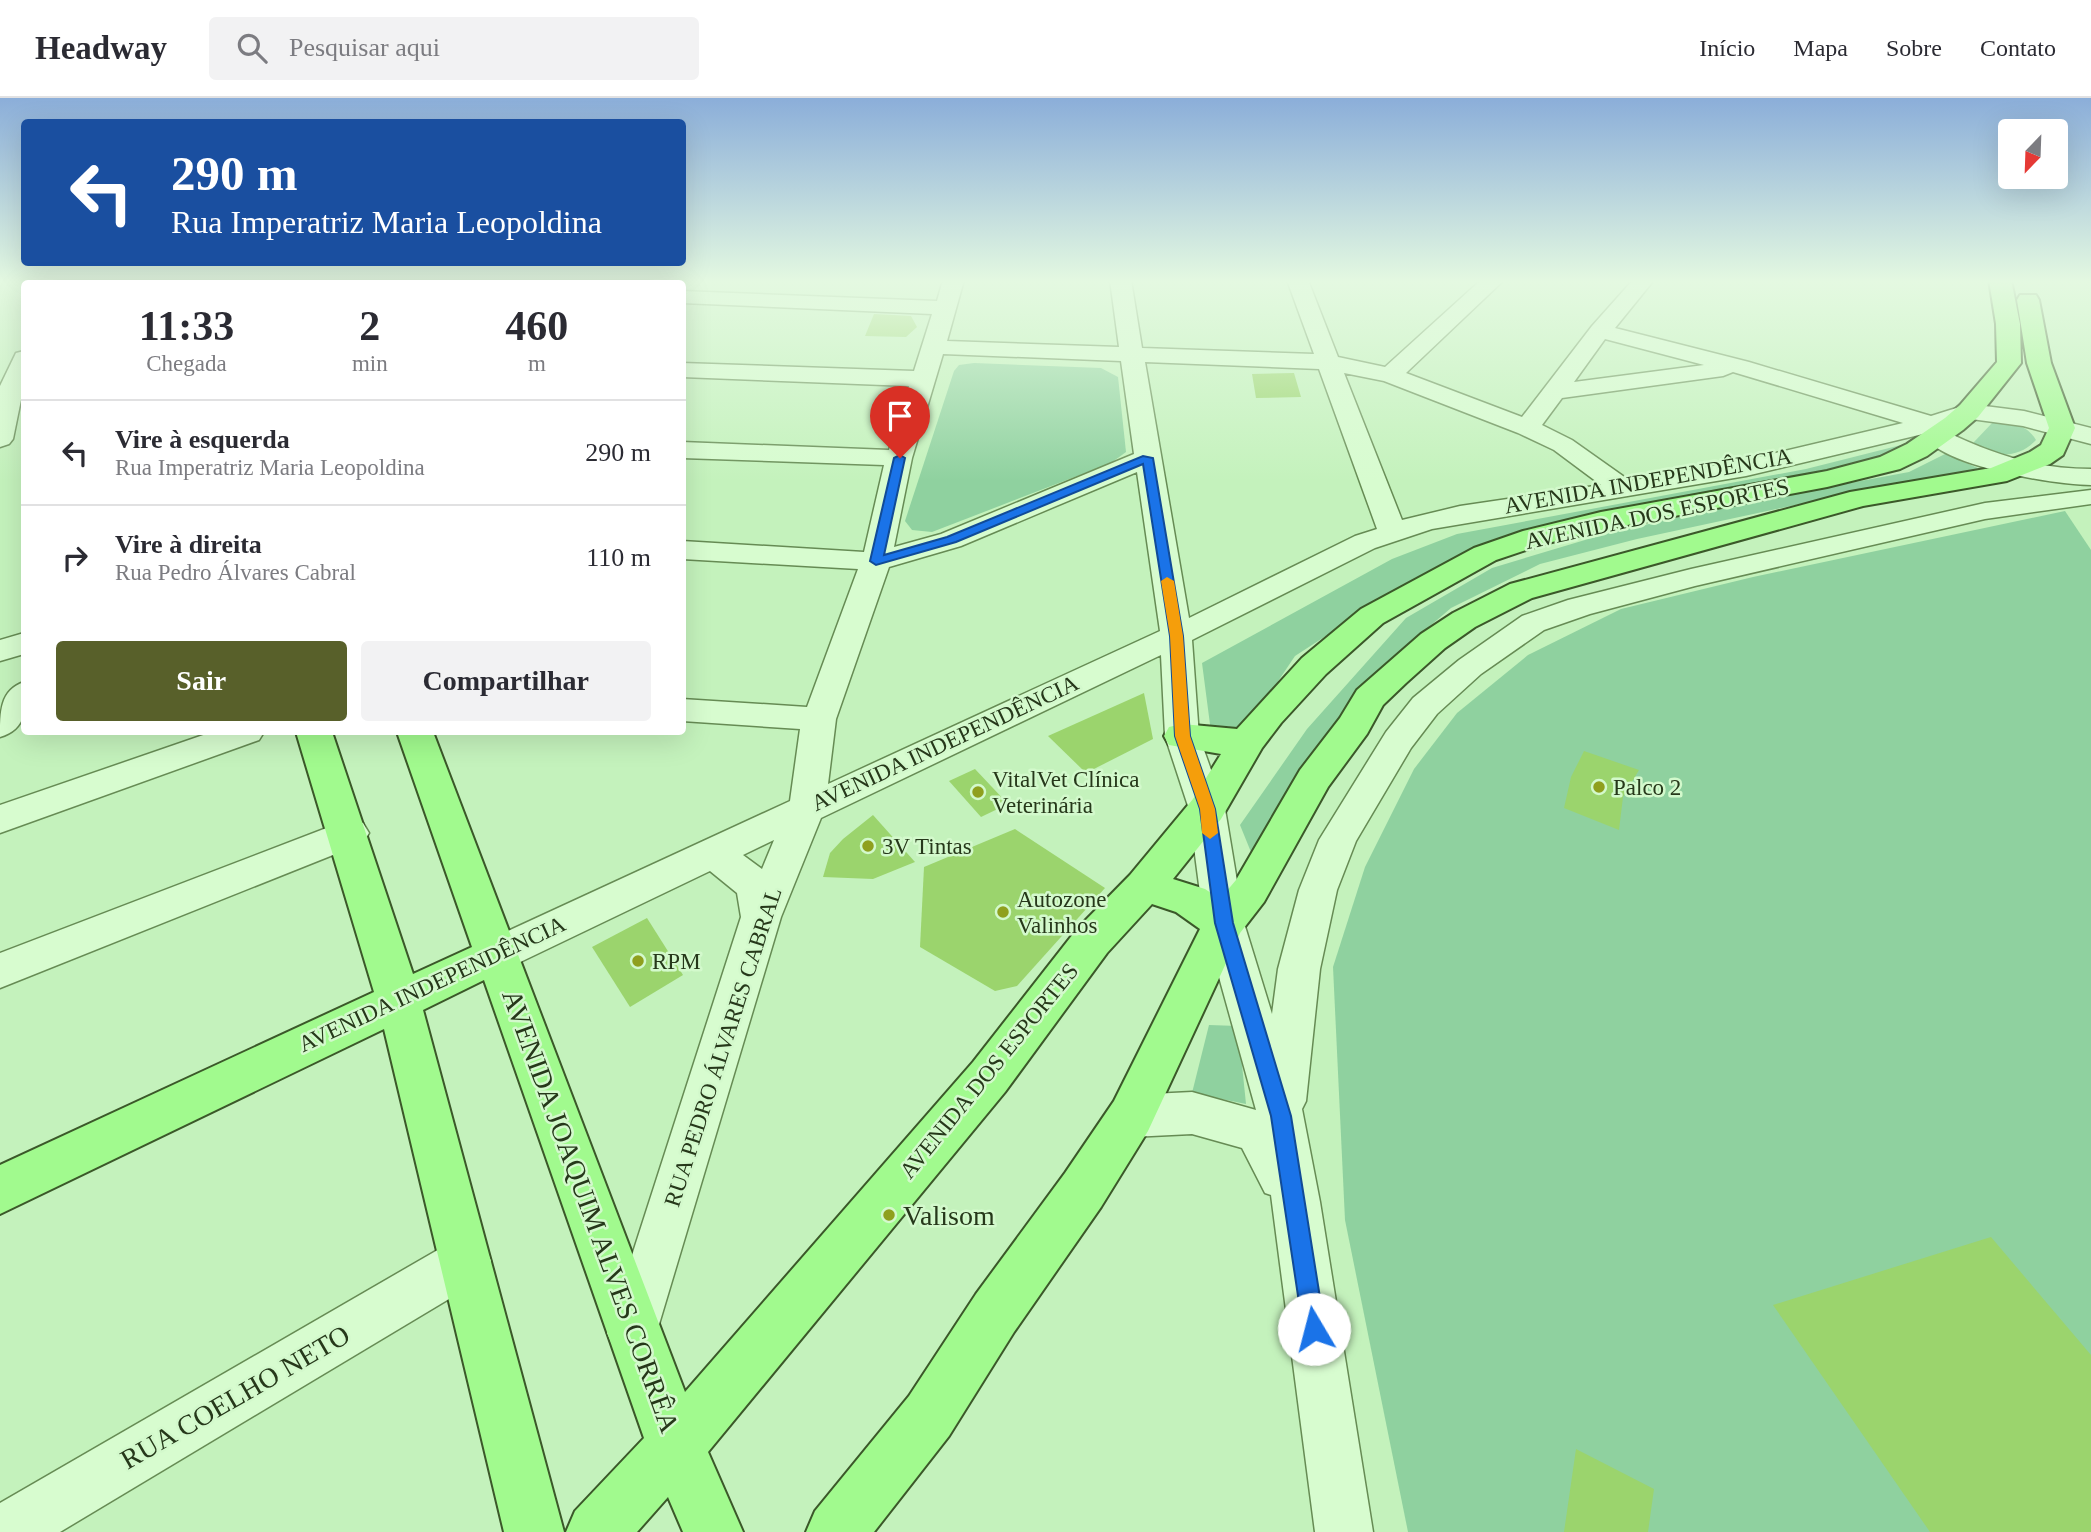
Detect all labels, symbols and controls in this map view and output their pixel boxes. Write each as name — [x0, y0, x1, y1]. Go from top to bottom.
search box — [209, 17, 699, 80]
icon: search — [233, 29, 271, 67]
text: Headway — [35, 30, 167, 66]
text: Pesquisar aqui — [289, 33, 440, 62]
text: Início — [1699, 35, 1755, 61]
text: Mapa — [1793, 35, 1848, 61]
text: Sobre — [1886, 35, 1942, 61]
text: Contato — [1980, 35, 2056, 61]
north arrow — [1998, 119, 2068, 189]
map controls — [1998, 119, 2068, 189]
text: 290 m — [171, 146, 298, 201]
icon: left — [56, 147, 147, 238]
text: Rua Imperatriz Maria Leopoldina — [171, 204, 602, 240]
text: 11:33 — [139, 303, 234, 349]
text: 2 — [359, 303, 380, 349]
text: 460 — [505, 303, 568, 349]
text: Chegada — [146, 351, 227, 376]
text: min — [352, 351, 388, 376]
text: m — [528, 351, 546, 376]
pin — [870, 386, 930, 458]
icon: arrive — [881, 397, 919, 435]
text: Vire à esquerda — [115, 425, 290, 454]
icon: left — [56, 434, 94, 472]
text: 290 m — [585, 438, 651, 467]
street label: AVENIDA INDEPENDÊNCIA — [1502, 443, 1794, 519]
text: Rua Imperatriz Maria Leopoldina — [115, 455, 425, 480]
street label: AVENIDA DOS ESPORTES — [1523, 474, 1791, 554]
text: Vire à direita — [115, 530, 262, 559]
icon: right — [56, 539, 94, 577]
text: 110 m — [586, 543, 651, 572]
text: Rua Pedro Álvares Cabral — [115, 560, 356, 585]
button: Sair — [56, 641, 347, 721]
button: Compartilhar — [361, 641, 651, 721]
street label: AVENIDA INDEPENDÊNCIA — [808, 670, 1083, 816]
place label: VitalVet Clínica Veterinária — [992, 767, 1139, 818]
place label: Palco 2 — [1613, 775, 1681, 800]
marker: Palco 2 — [1591, 779, 1607, 795]
marker: VitalVet Clínica Veterinária — [970, 784, 986, 800]
place label: 3V Tintas — [882, 834, 972, 859]
marker: 3V Tintas — [860, 838, 876, 854]
street label: RUA PEDRO ÁLVARES CABRAL — [659, 884, 787, 1210]
place label: Autozone Valinhos — [1017, 887, 1106, 938]
marker: Autozone Valinhos — [995, 904, 1011, 920]
street label: AVENIDA INDEPENDÊNCIA — [295, 911, 570, 1057]
place label: RPM — [652, 949, 701, 974]
marker: RPM — [630, 953, 646, 969]
street label: AVENIDA DOS ESPORTES — [895, 959, 1083, 1183]
street label: AVENIDA JOAQUIM ALVES CORRÊA — [496, 985, 686, 1437]
place label: Valisom — [903, 1200, 995, 1231]
marker: Valisom — [881, 1207, 897, 1223]
position arrow — [1277, 1292, 1351, 1366]
street label: RUA COELHO NETO — [115, 1319, 355, 1475]

